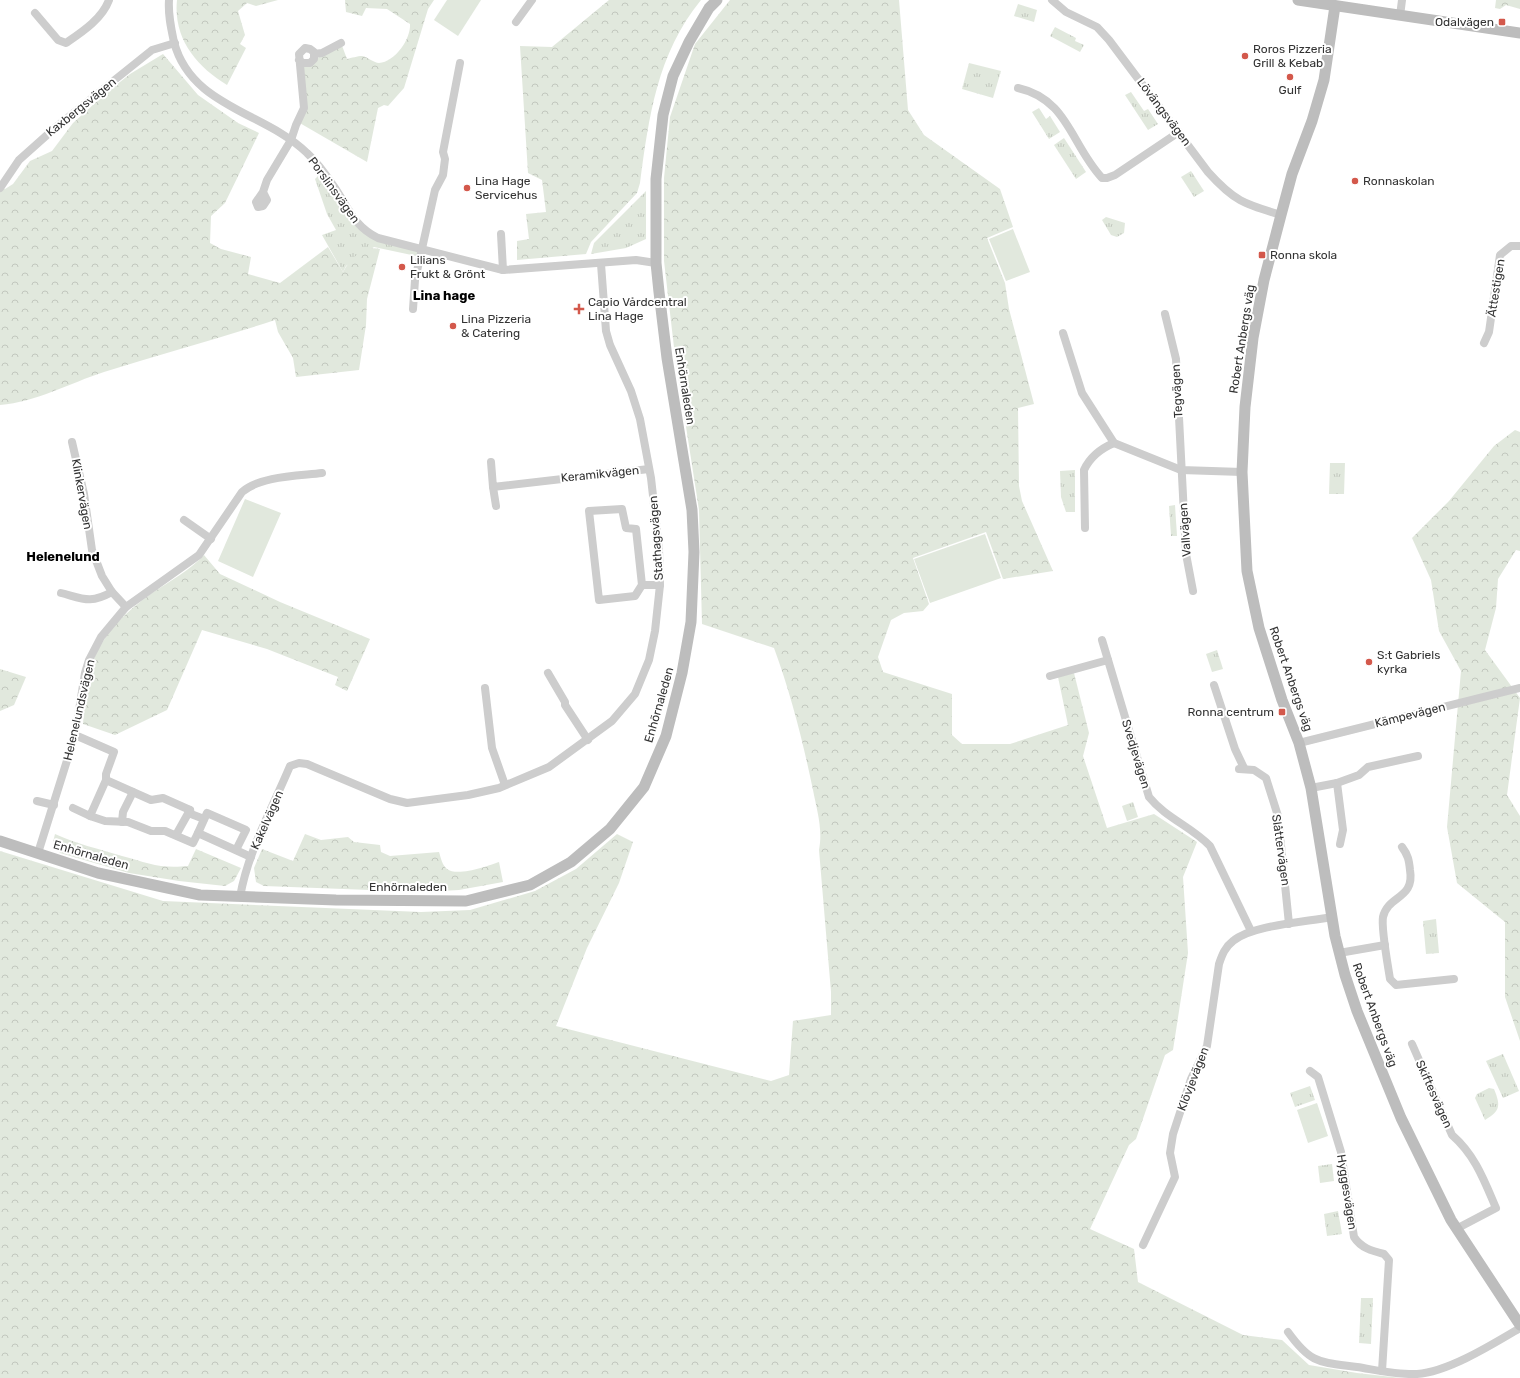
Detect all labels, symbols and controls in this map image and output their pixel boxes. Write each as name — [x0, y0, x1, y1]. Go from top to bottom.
place label: Odalvägen — [1435, 15, 1494, 29]
marker: Odalvägen — [1497, 17, 1507, 27]
place label: Roros Pizzeria Grill & Kebab — [1253, 42, 1332, 70]
marker: Roros Pizzeria Grill & Kebab — [1240, 51, 1250, 61]
marker: Gulf — [1285, 72, 1295, 82]
street label: Kaxbergsvägen — [43, 75, 119, 139]
street label: Lövängsvägen — [1134, 75, 1194, 149]
place label: Gulf — [1279, 83, 1302, 97]
street label: Porslinsvägen — [305, 154, 363, 226]
place label: Lina Hage Servicehus — [475, 174, 537, 202]
place label: Ronnaskolan — [1363, 174, 1435, 188]
marker: Ronnaskolan — [1350, 176, 1360, 186]
marker: Lina Hage Servicehus — [462, 183, 472, 193]
place label: Ronna skola — [1270, 248, 1337, 262]
marker: Ronna skola — [1257, 250, 1267, 260]
place label: Lilians Frukt & Grönt — [410, 253, 485, 281]
street label: Ättestigen — [1484, 258, 1508, 318]
marker: Lilians Frukt & Grönt — [397, 262, 407, 272]
street label: Robert Anbergs väg — [1226, 284, 1258, 394]
district label: Lina hage — [413, 288, 475, 303]
place label: Capio Vårdcentral Lina Hage — [588, 295, 687, 323]
marker: Capio Vårdcentral Lina Hage — [573, 303, 585, 315]
place label: Lina Pizzeria & Catering — [461, 312, 531, 340]
marker: Lina Pizzeria & Catering — [448, 321, 458, 331]
street label: Enhörnaleden — [672, 346, 698, 426]
street label: Tegvägen — [1169, 364, 1185, 418]
street label: Klinkervägen — [69, 457, 95, 531]
street label: Keramikvägen — [560, 463, 640, 485]
street label: Stathagsvägen — [646, 495, 666, 581]
street label: Vallvägen — [1176, 503, 1194, 557]
district label: Helenelund — [26, 549, 100, 564]
street label: Robert Anbergs väg — [1266, 625, 1316, 733]
place label: S:t Gabriels kyrka — [1377, 648, 1440, 676]
marker: S:t Gabriels kyrka — [1364, 657, 1374, 667]
street label: Helenelundsvägen — [61, 658, 97, 762]
street label: Enhörnaleden — [642, 666, 676, 744]
street label: Kämpevägen — [1373, 699, 1447, 731]
place label: Ronna centrum — [1188, 705, 1274, 719]
marker: Ronna centrum — [1277, 707, 1287, 717]
street label: Svedjevägen — [1119, 718, 1153, 790]
street label: Kakelvägen — [248, 788, 286, 852]
street label: Slåttervägen — [1269, 813, 1293, 887]
street label: Enhörnaleden — [52, 838, 130, 872]
street label: Enhörnaleden — [369, 880, 447, 894]
street label: Robert Anbergs väg — [1350, 961, 1400, 1069]
street label: Klövjevägen — [1174, 1045, 1212, 1113]
street label: Skiftesvägen — [1413, 1058, 1455, 1130]
street label: Hyggesvägen — [1334, 1153, 1360, 1231]

